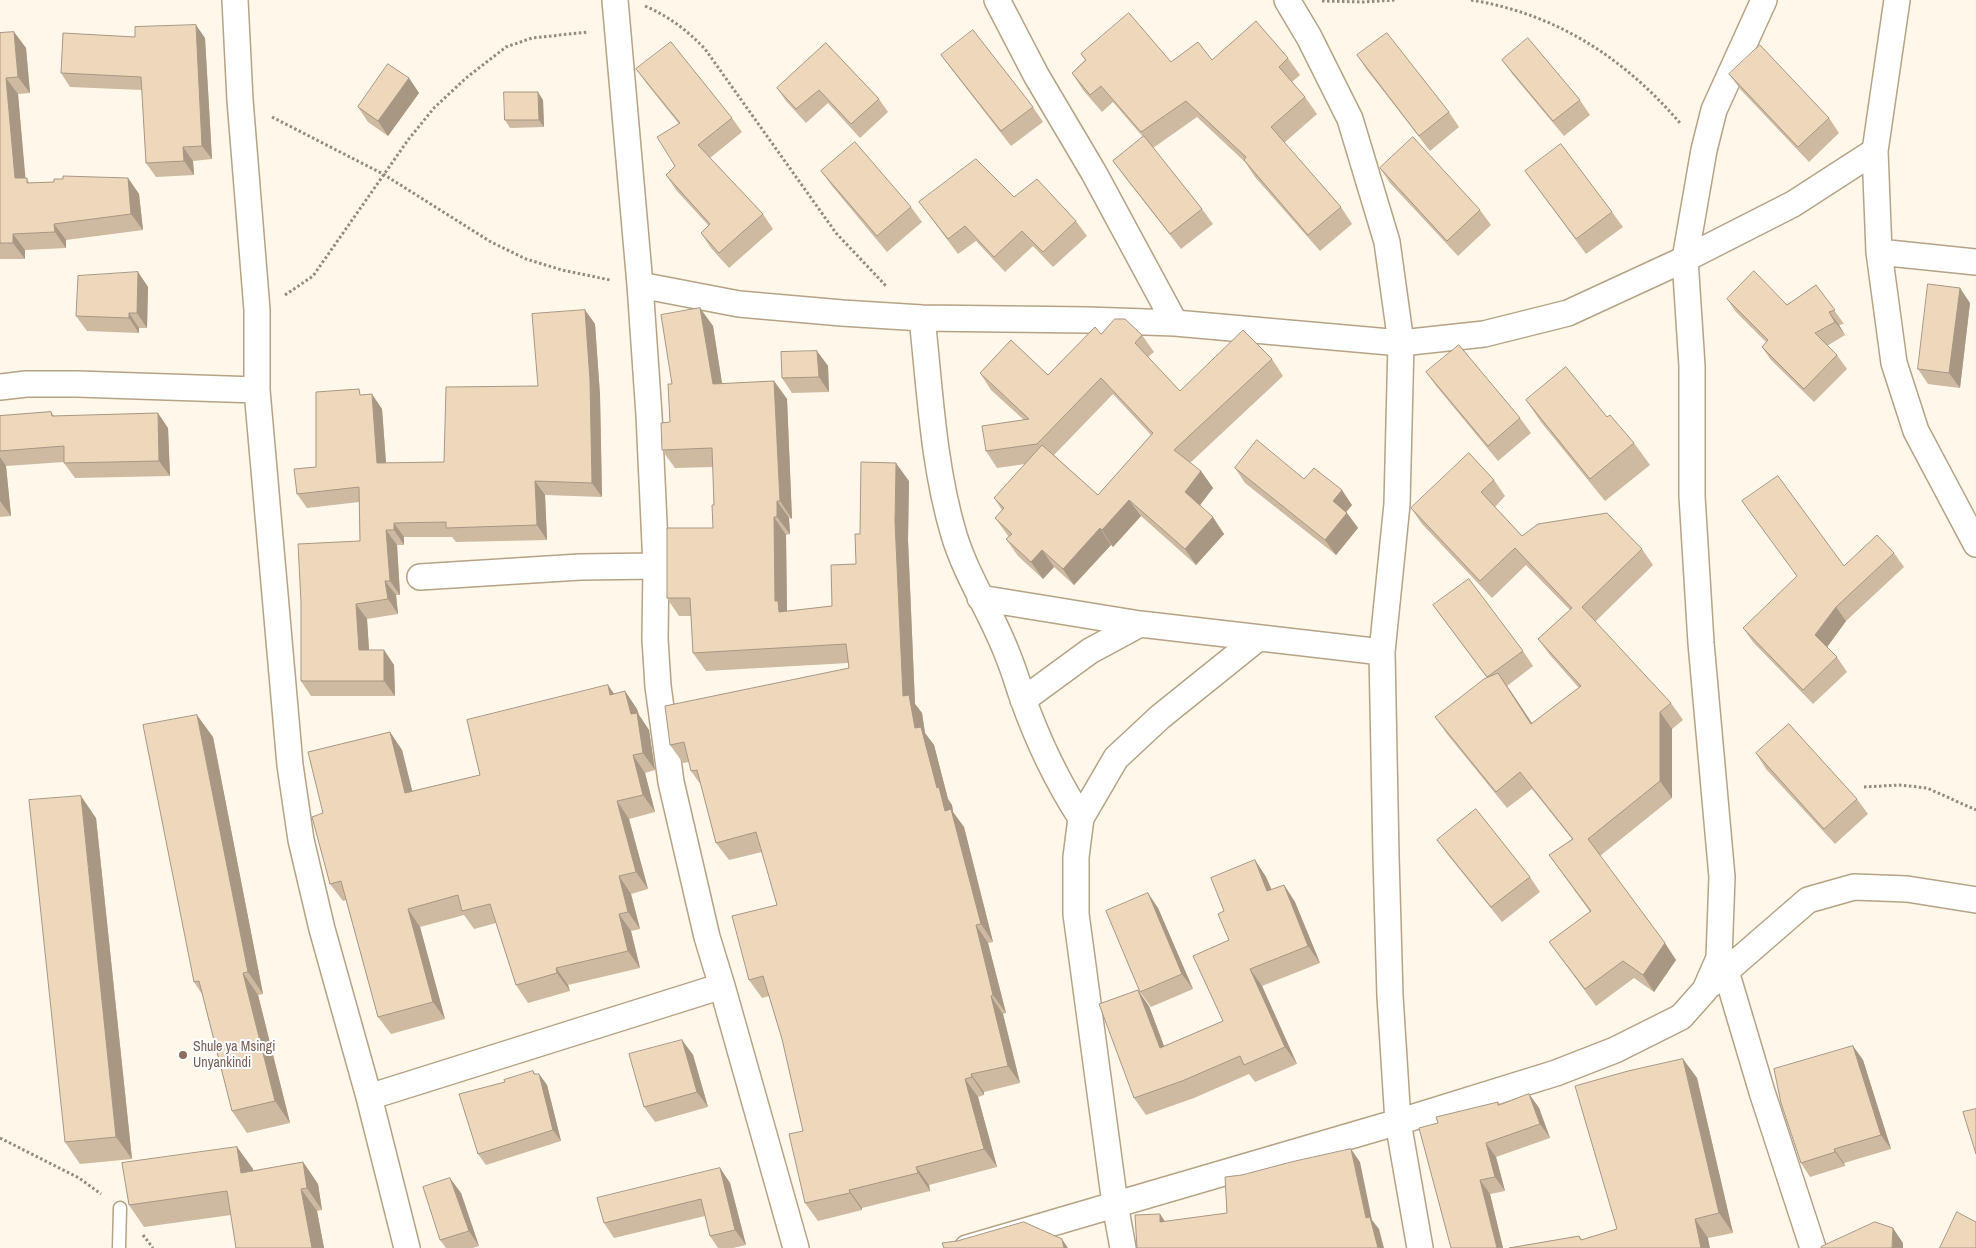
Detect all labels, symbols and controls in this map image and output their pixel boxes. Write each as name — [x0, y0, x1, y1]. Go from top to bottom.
place label: Shule ya Msingi Unyankindi — [193, 1039, 275, 1072]
marker: Shule ya Msingi Unyankindi — [177, 1049, 189, 1061]

